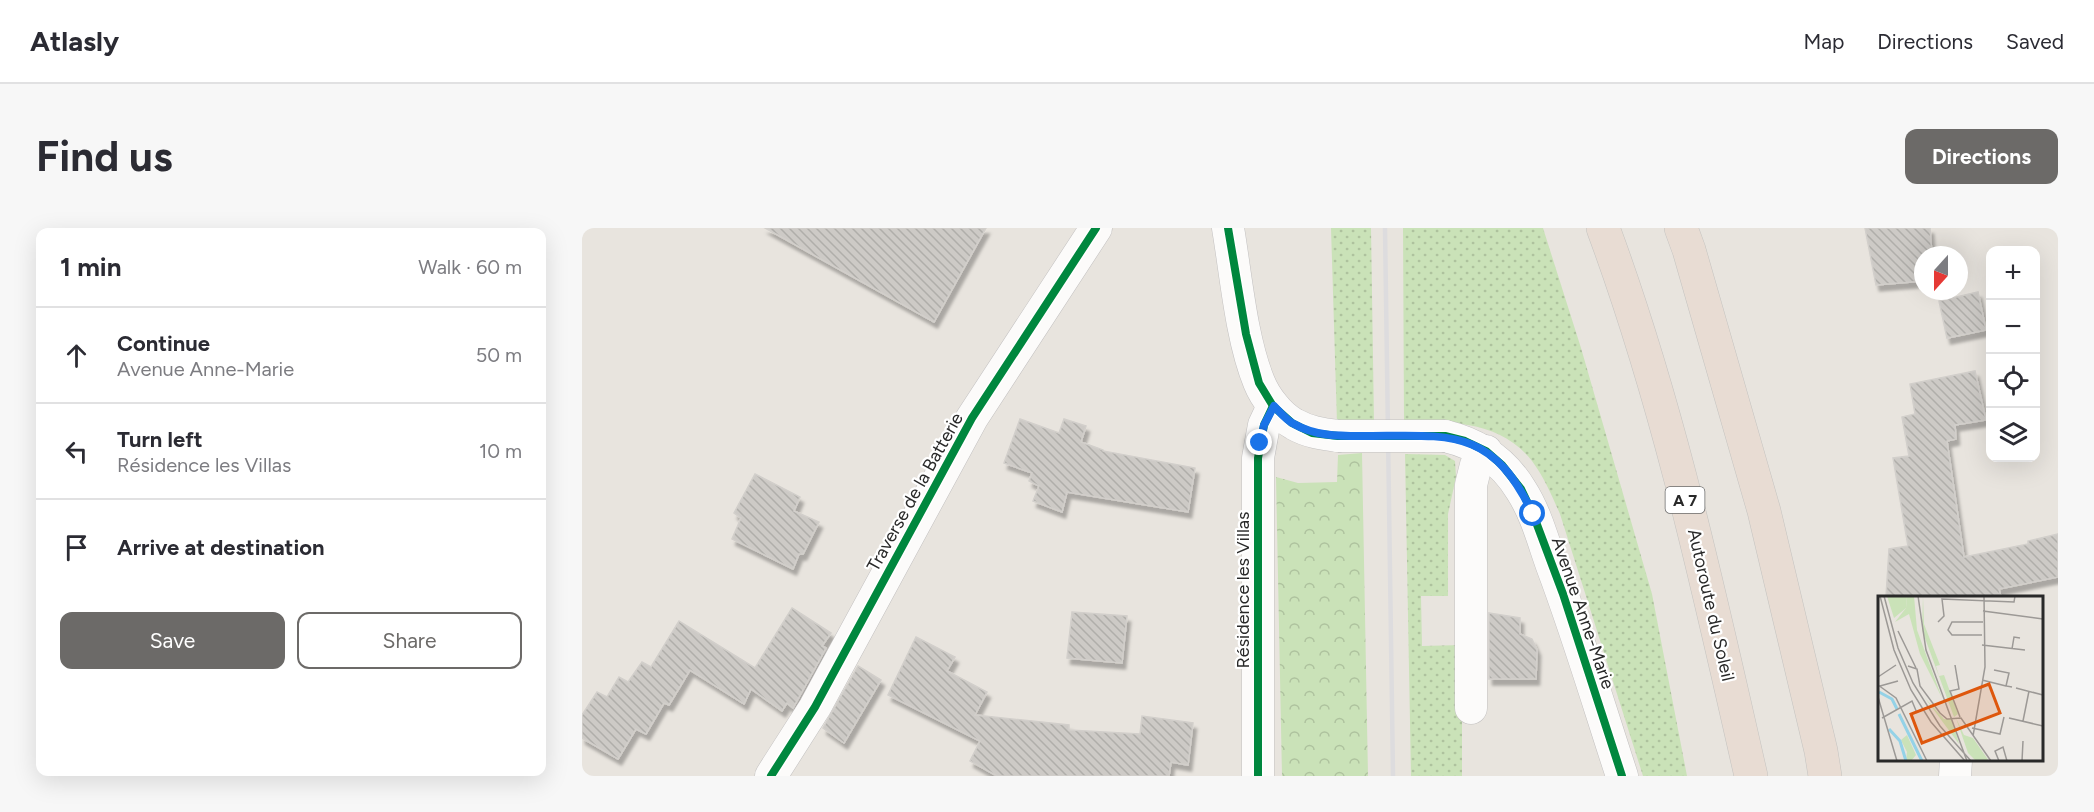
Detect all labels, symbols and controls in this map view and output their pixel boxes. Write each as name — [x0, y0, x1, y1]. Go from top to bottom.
text: Atlasly — [30, 24, 119, 58]
text: Map — [1803, 29, 1844, 54]
text: Directions — [1877, 29, 1973, 54]
text: Saved — [2006, 29, 2064, 54]
button: Directions — [1905, 129, 2058, 184]
text: Find us — [36, 131, 173, 182]
north arrow — [1914, 246, 1968, 300]
map controls — [1986, 246, 2040, 462]
button: + — [1986, 246, 2040, 300]
text: 1 min — [60, 251, 121, 283]
text: Walk · 60 m — [418, 255, 522, 279]
button: − — [1986, 300, 2040, 354]
text: Continue — [117, 330, 210, 357]
icon: ahead — [60, 339, 93, 372]
text: 50 m — [476, 343, 522, 367]
button: locate — [1986, 354, 2040, 408]
text: Avenue Anne-Marie — [117, 357, 294, 381]
button: layers — [1986, 408, 2040, 462]
street label: Traverse de la Batterie — [862, 409, 968, 575]
text: Turn left — [117, 426, 203, 453]
route end — [1246, 429, 1272, 455]
icon: left — [60, 435, 93, 468]
text: 10 m — [479, 439, 522, 463]
text: Résidence les Villas — [117, 453, 291, 477]
road number: A 7 — [1666, 487, 1704, 513]
route start — [1519, 500, 1545, 526]
street label: Résidence les Villas — [1232, 512, 1254, 668]
street label: Autoroute du Soleil — [1683, 527, 1739, 683]
icon: arrive — [60, 531, 93, 564]
text: Arrive at destination — [117, 534, 325, 561]
street label: Avenue Anne-Marie — [1547, 534, 1619, 692]
inset map — [1878, 596, 2043, 761]
button: Save — [60, 612, 285, 669]
button: Share — [297, 612, 522, 669]

